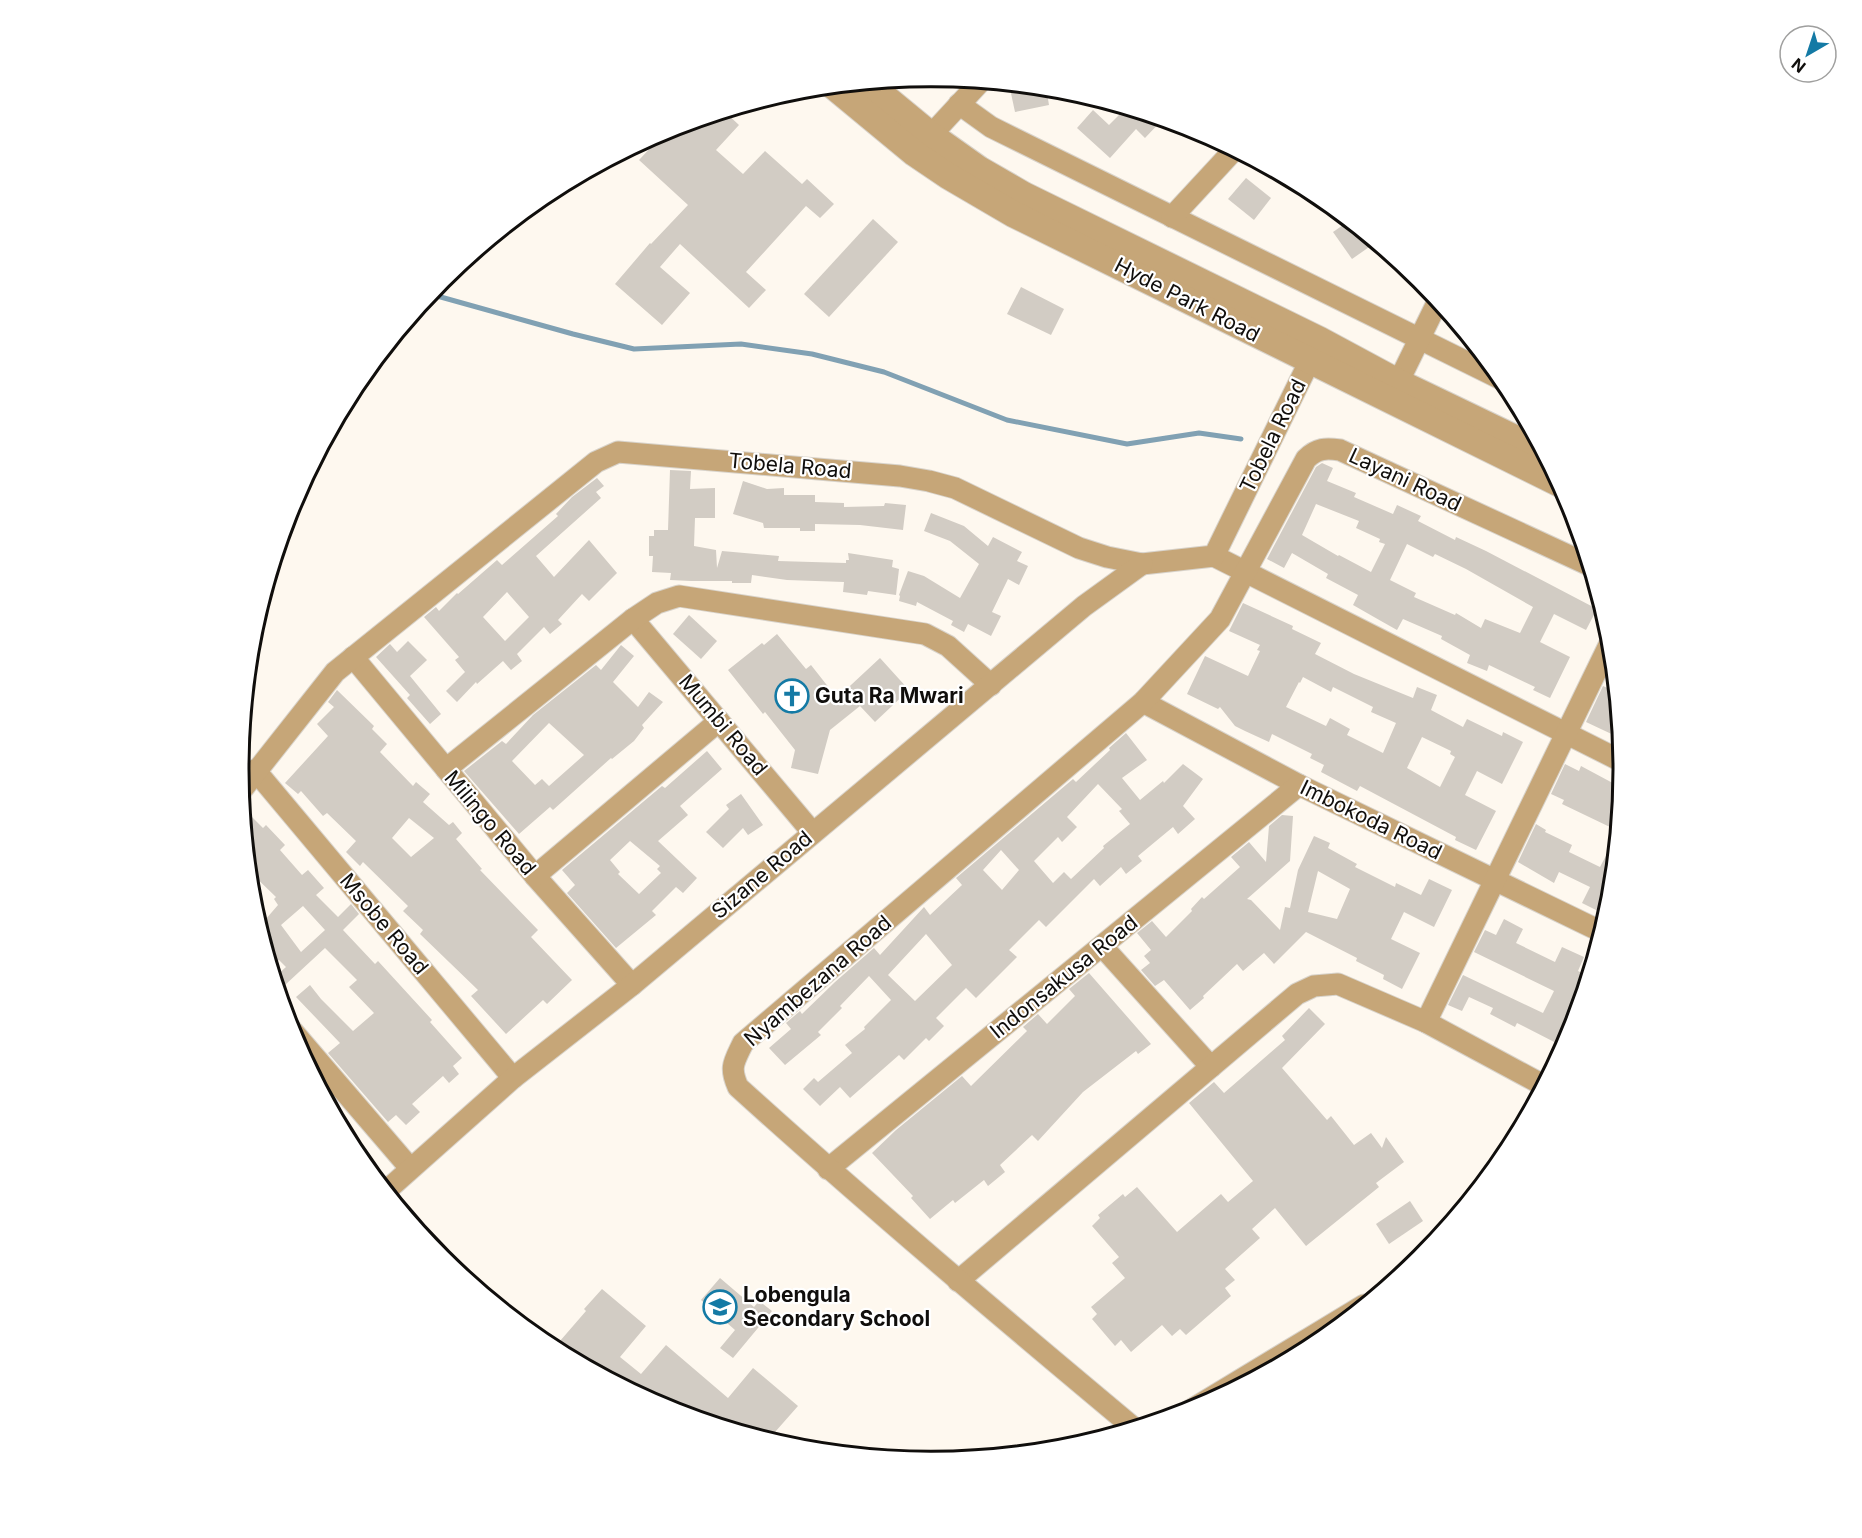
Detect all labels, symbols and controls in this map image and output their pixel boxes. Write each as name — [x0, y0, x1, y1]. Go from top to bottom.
north arrow — [1778, 24, 1838, 84]
text: N — [1788, 54, 1810, 77]
street label: Hyde Park Road — [1110, 252, 1264, 347]
street label: Tobela Road — [1234, 375, 1311, 497]
street label: Layani Road — [1345, 443, 1465, 516]
street label: Tobela Road — [728, 448, 852, 483]
street label: Mumbi Road — [674, 669, 773, 780]
church icon: Guta Ra Mwari — [774, 678, 810, 714]
place label: Guta Ra Mwari — [815, 683, 964, 708]
street label: Milingo Road — [439, 765, 541, 880]
street label: Imbokoda Road — [1296, 774, 1446, 865]
street label: Sizane Road — [706, 825, 817, 924]
street label: Msobe Road — [335, 868, 434, 979]
street label: Nyambezana Road — [739, 910, 896, 1051]
street label: Indonsakusa Road — [985, 910, 1142, 1044]
place label: Lobengula Secondary School — [743, 1282, 930, 1331]
school or university icon: Lobengula Secondary School — [702, 1289, 738, 1325]

